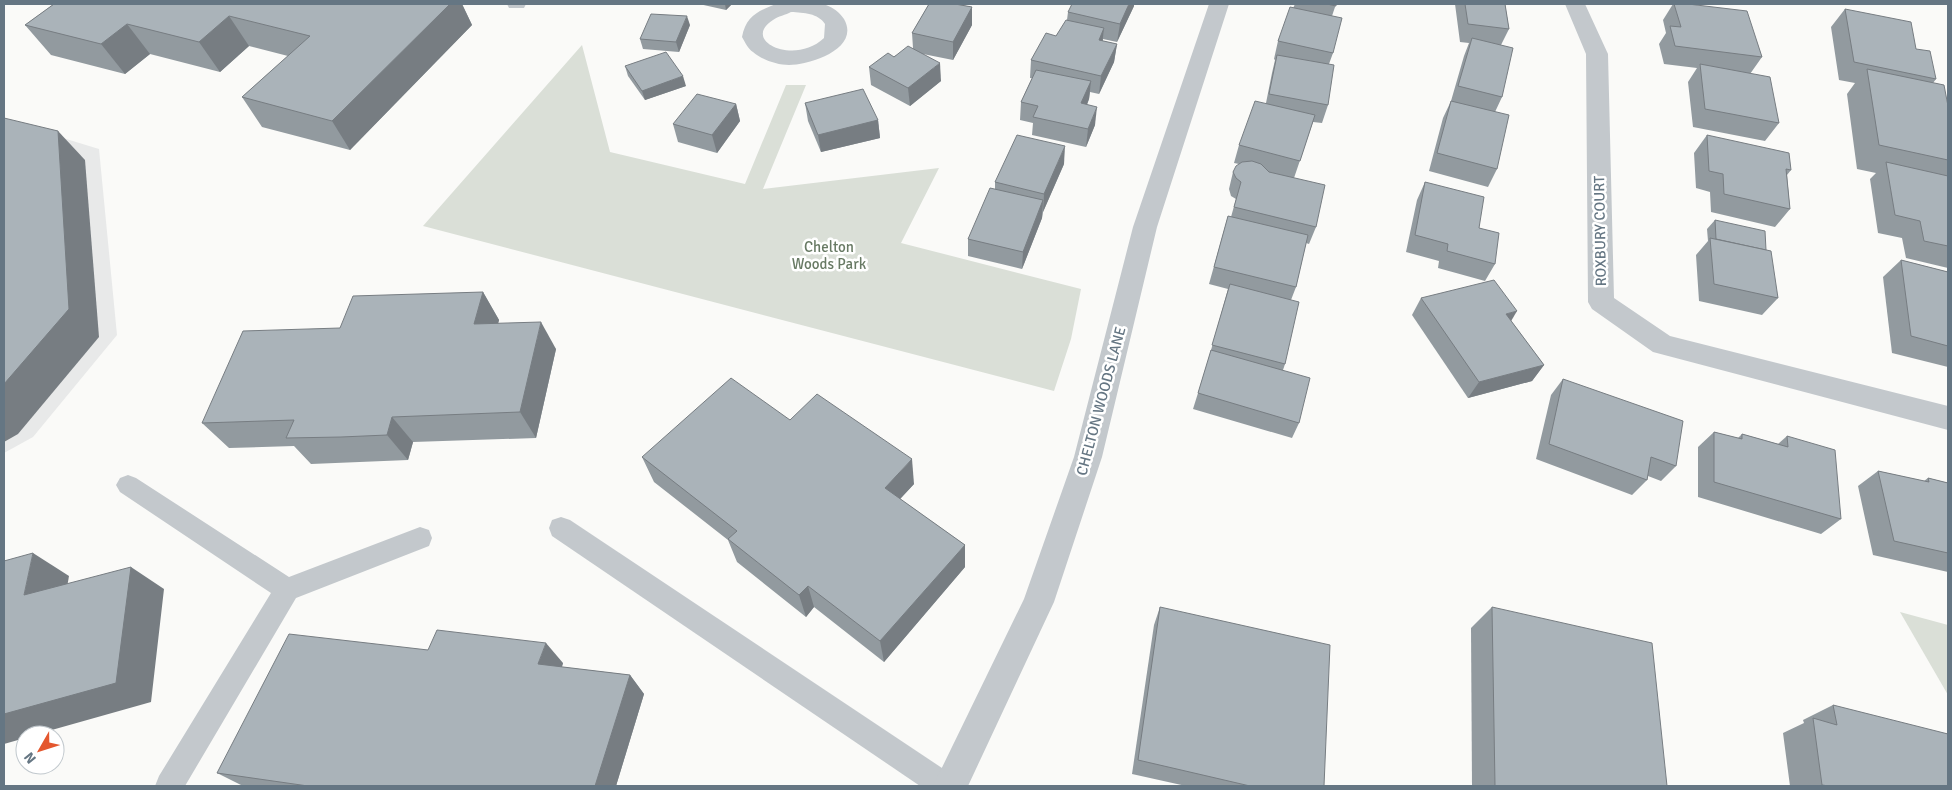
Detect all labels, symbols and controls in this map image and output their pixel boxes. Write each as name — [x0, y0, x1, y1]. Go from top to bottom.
street label: ROXBURY COURT — [1590, 175, 1610, 287]
park label: Chelton Woods Park — [792, 238, 867, 273]
street label: CHELTON WOODS LANE — [1072, 325, 1130, 477]
north arrow — [15, 725, 65, 775]
text: N — [21, 749, 40, 767]

